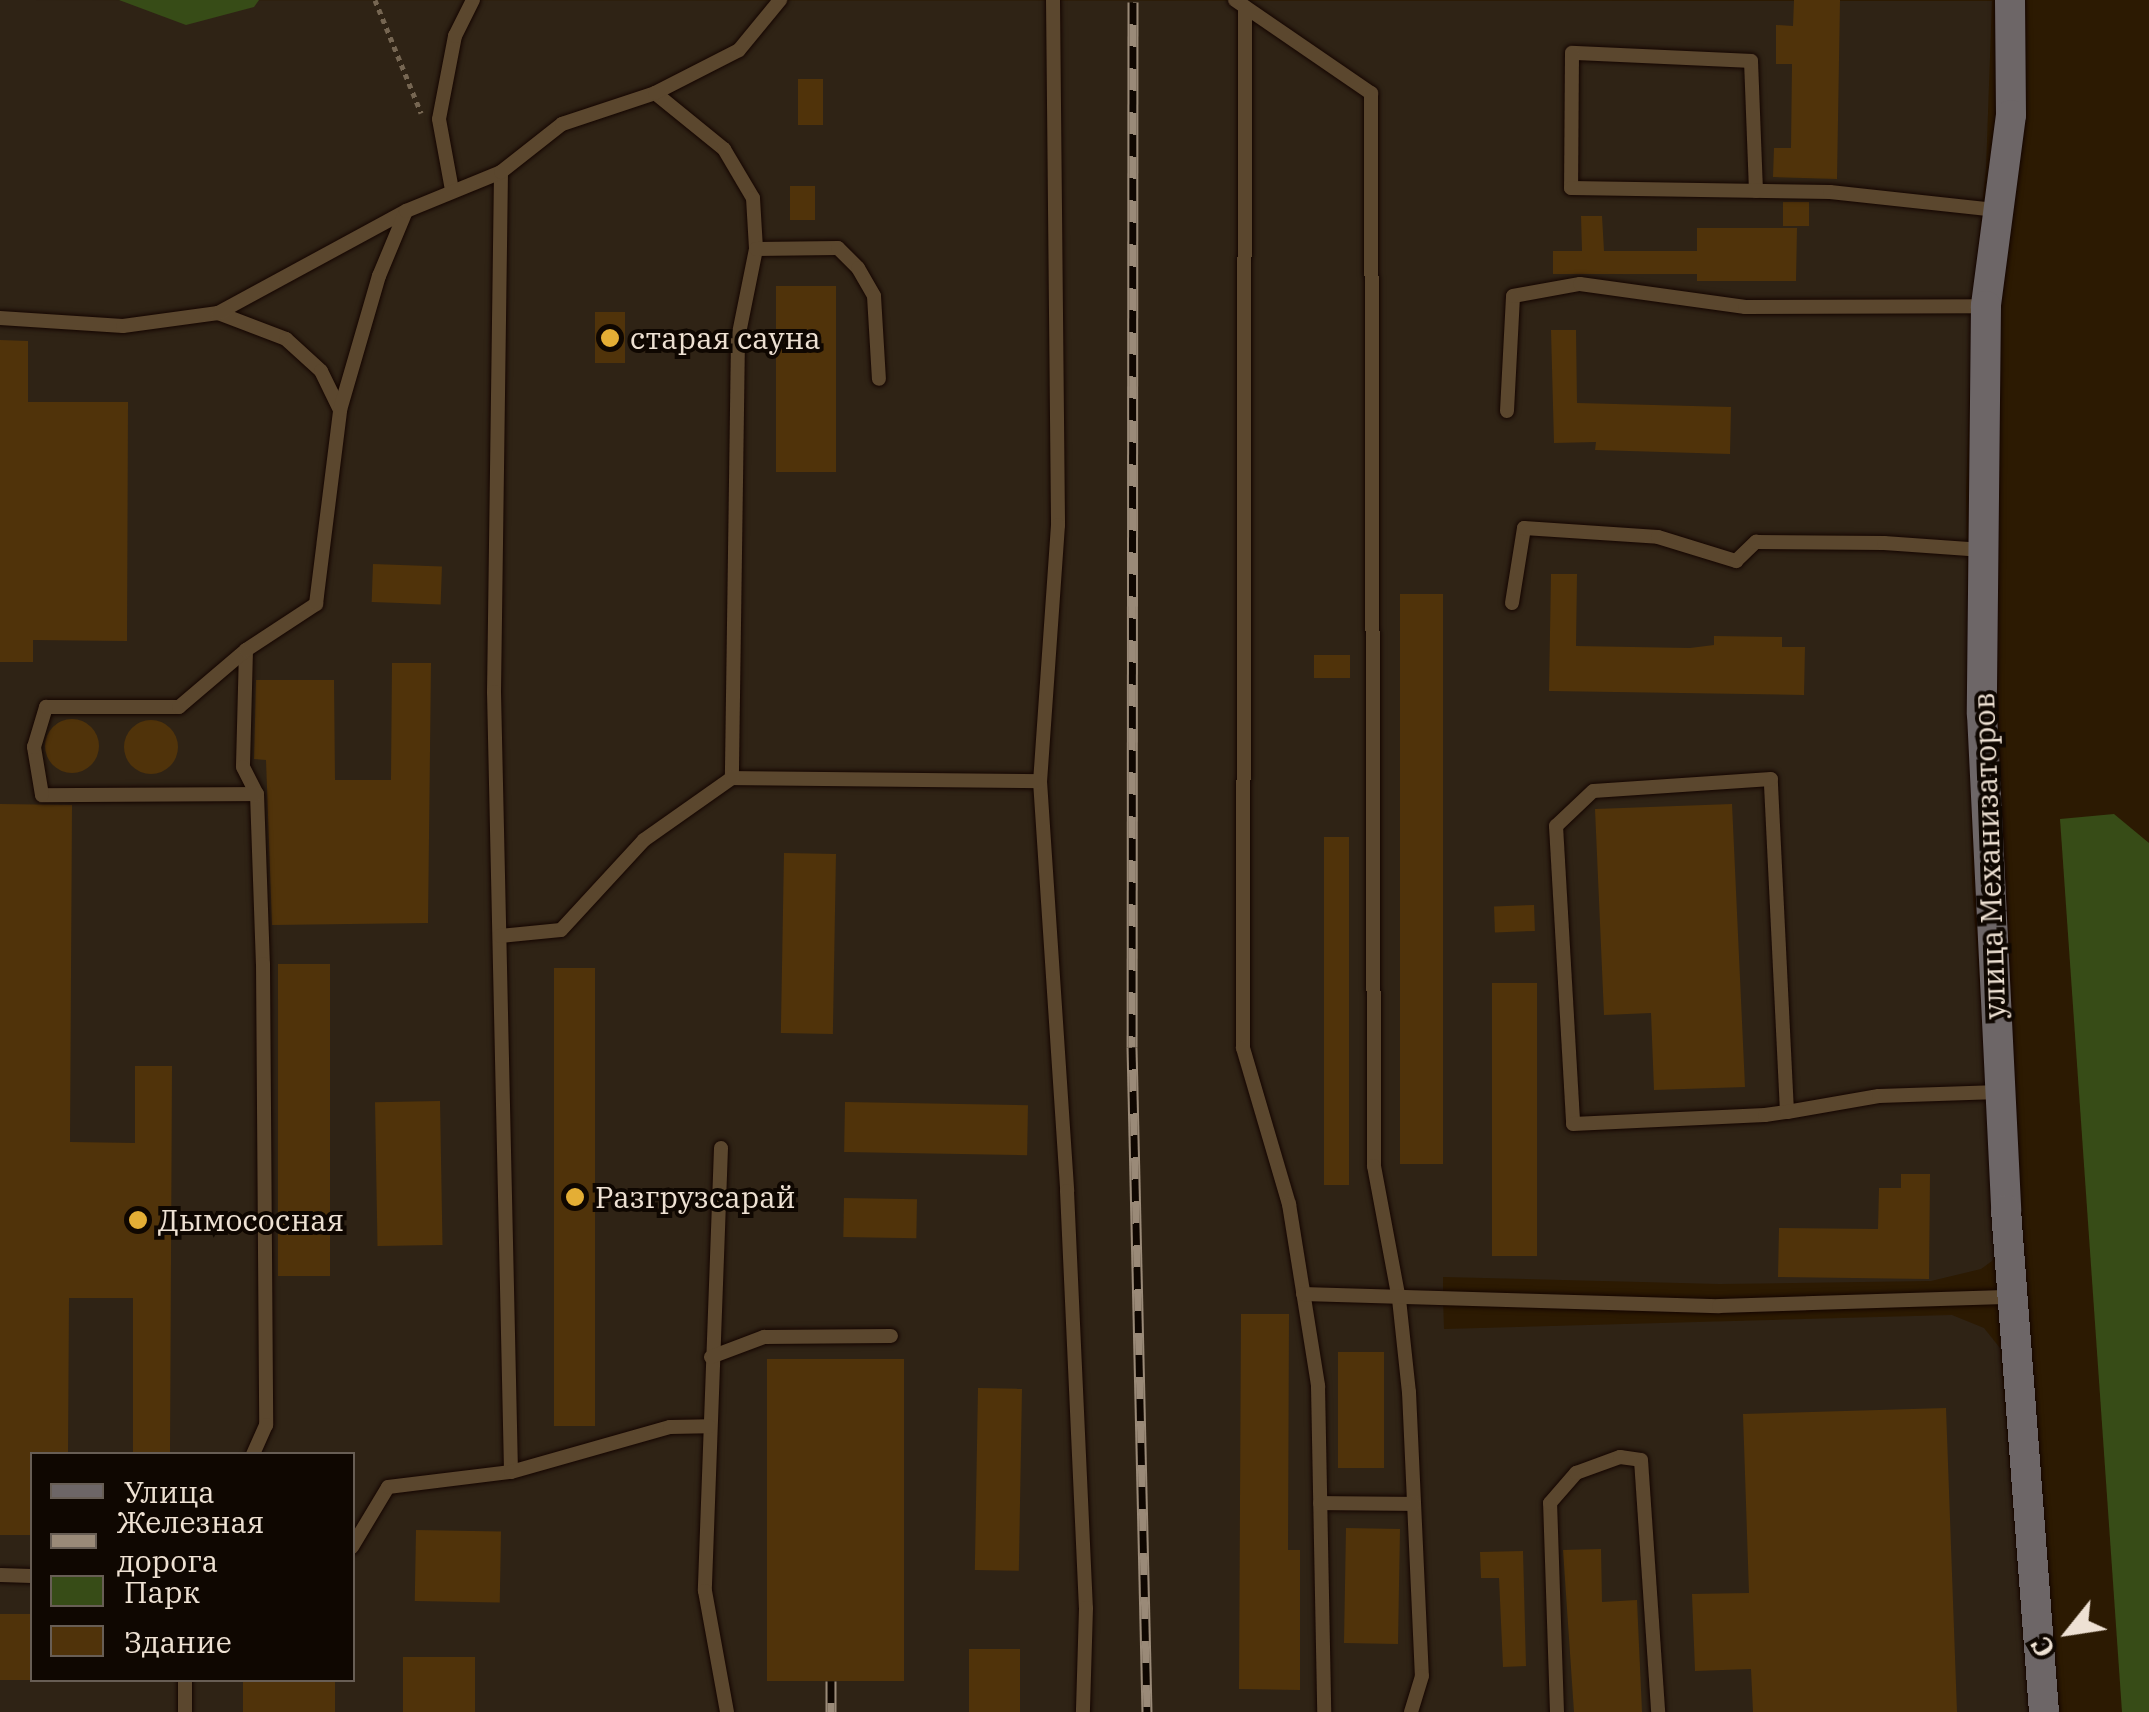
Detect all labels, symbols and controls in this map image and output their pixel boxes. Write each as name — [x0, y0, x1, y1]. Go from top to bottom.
place label: старая сауна — [630, 320, 821, 356]
marker: старая сауна — [599, 327, 621, 349]
street label: улица Механизаторов — [1965, 692, 2013, 1020]
place label: Разгрузсарай — [595, 1179, 796, 1215]
marker: Разгрузсарай — [564, 1186, 586, 1208]
place label: Дымососная — [158, 1202, 344, 1238]
marker: Дымососная — [127, 1209, 149, 1231]
legend — [30, 1452, 355, 1682]
text: Улица — [124, 1472, 215, 1511]
text: Железная дорога — [117, 1502, 264, 1580]
text: Парк — [124, 1572, 200, 1611]
north arrow — [2019, 1582, 2119, 1682]
text: Здание — [124, 1622, 232, 1661]
text: С — [2022, 1630, 2063, 1665]

